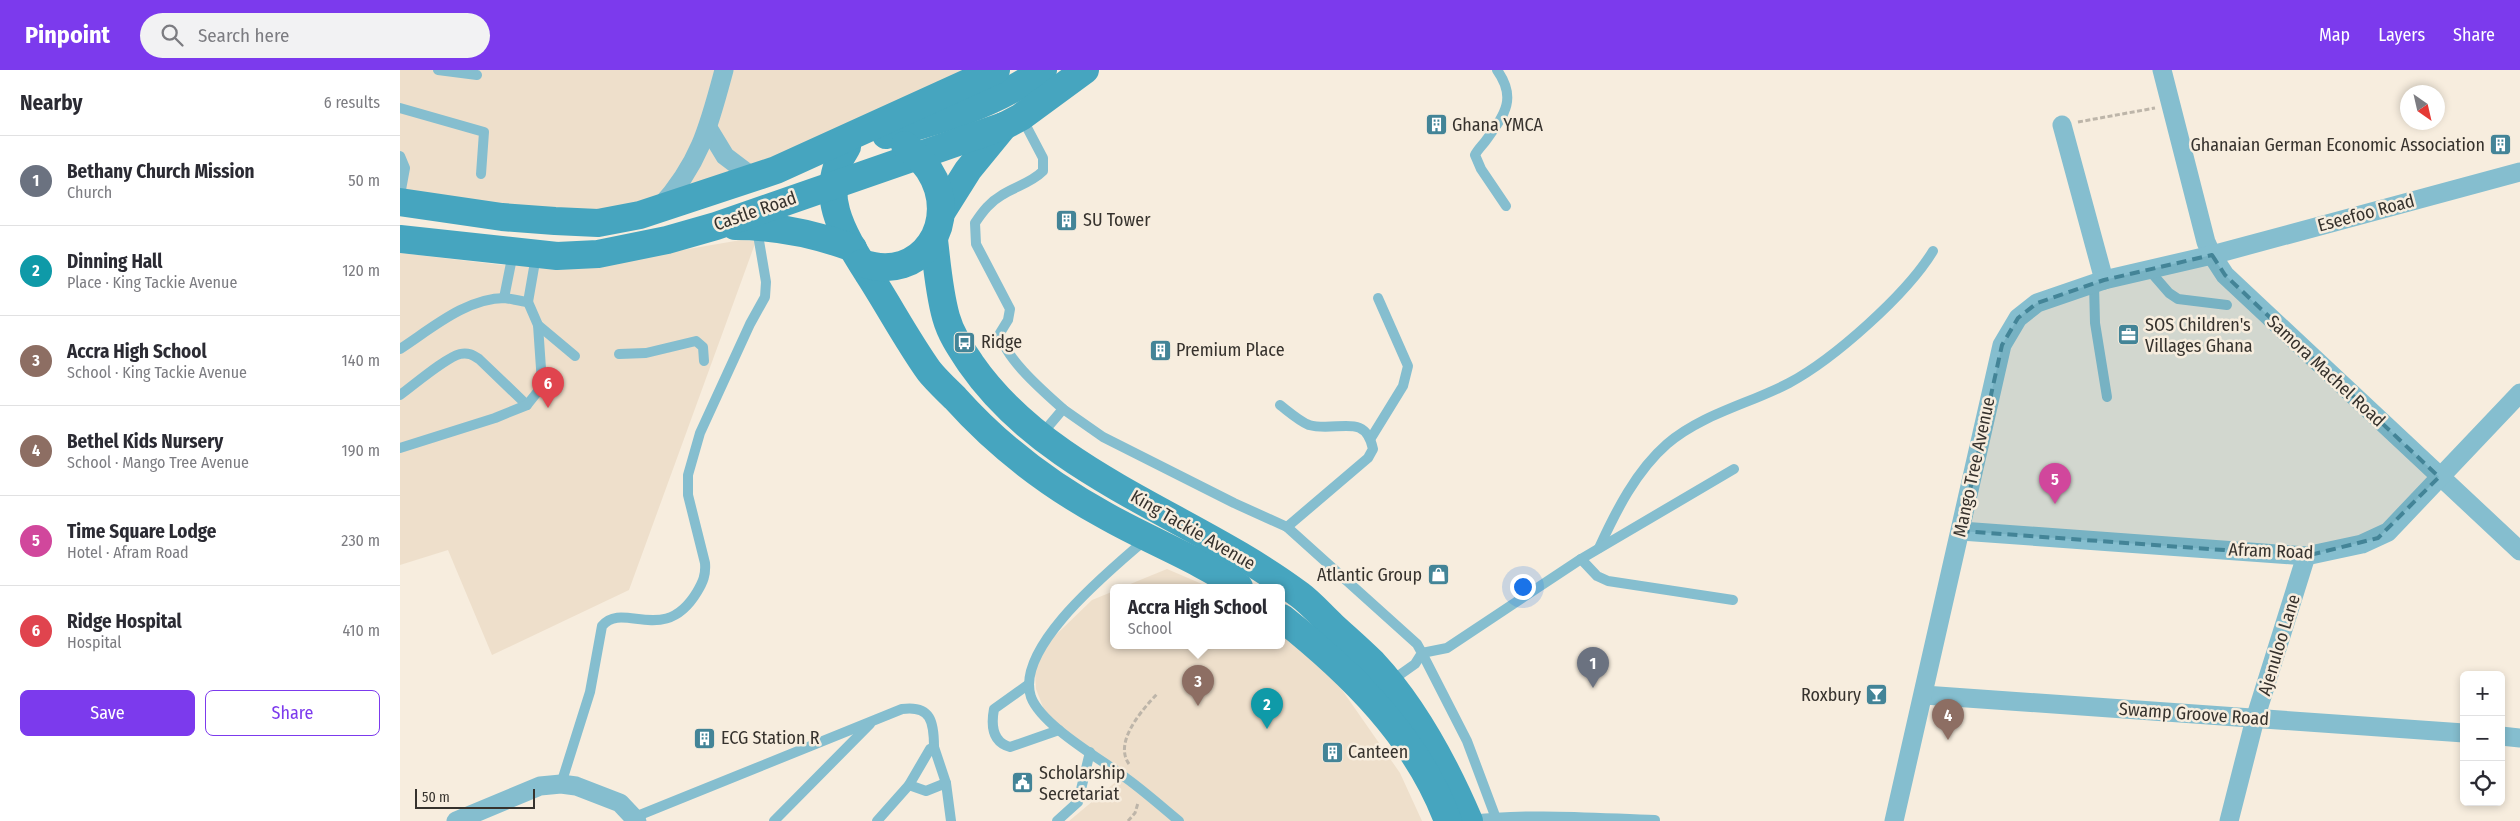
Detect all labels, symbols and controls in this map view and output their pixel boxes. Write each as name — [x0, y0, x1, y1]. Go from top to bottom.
search box — [140, 13, 490, 58]
text: Pinpoint — [25, 21, 110, 49]
icon: search — [158, 21, 186, 49]
text: Search here — [198, 24, 289, 47]
text: Map — [2319, 24, 2350, 46]
text: Layers — [2378, 24, 2425, 46]
text: Share — [2453, 24, 2495, 46]
north arrow — [2400, 85, 2445, 130]
text: Nearby — [20, 90, 82, 116]
text: 6 results — [324, 93, 380, 112]
building icon: Ghana YMCA — [1424, 113, 1448, 137]
place label: Ghana YMCA — [1452, 114, 1544, 136]
building icon: Ghanaian German Economic Association — [2489, 133, 2513, 157]
place label: Ghanaian German Economic Association — [2190, 134, 2485, 156]
text: Bethany Church Mission — [67, 160, 255, 183]
text: 1 — [33, 171, 39, 190]
text: 50 m — [348, 171, 380, 190]
text: Church — [67, 183, 112, 202]
street label: Castle Road — [711, 187, 799, 235]
street label: Eseefoo Road — [2315, 189, 2417, 237]
building icon: SU Tower — [1055, 208, 1079, 232]
place label: SU Tower — [1083, 209, 1151, 231]
text: Dinning Hall — [67, 250, 162, 273]
text: 2 — [32, 261, 40, 280]
text: 120 m — [342, 261, 380, 280]
text: Place · King Tackie Avenue — [67, 273, 237, 292]
street label: Samora Machel Road — [2262, 310, 2390, 432]
place label: SOS Children's Villages Ghana — [2145, 314, 2253, 357]
office icon: SOS Children's Villages Ghana — [2117, 323, 2141, 347]
bus stop icon: Ridge — [953, 330, 977, 354]
place label: Ridge — [981, 331, 1022, 353]
building icon: Premium Place — [1148, 338, 1172, 362]
place label: Premium Place — [1176, 339, 1285, 361]
text: Accra High School — [67, 340, 207, 363]
text: 3 — [32, 351, 40, 370]
text: 140 m — [342, 351, 380, 370]
text: School · King Tackie Avenue — [67, 363, 247, 382]
pin: 6 — [532, 367, 564, 408]
street label: Mango Tree Avenue — [1948, 395, 2000, 539]
text: Bethel Kids Nursery — [67, 430, 223, 453]
text: 4 — [32, 441, 40, 460]
text: 190 m — [342, 441, 380, 460]
text: School · Mango Tree Avenue — [67, 453, 249, 472]
pin: 5 — [2039, 463, 2071, 504]
street label: King Tackie Avenue — [1127, 485, 1259, 575]
text: Time Square Lodge — [67, 520, 216, 543]
text: 5 — [32, 531, 40, 550]
text: 230 m — [341, 531, 380, 550]
street label: Afram Road — [2228, 539, 2314, 563]
text: Hotel · Afram Road — [67, 543, 189, 562]
shop icon: Atlantic Group — [1426, 563, 1450, 587]
place label: Atlantic Group — [1317, 564, 1422, 586]
your location — [1510, 574, 1536, 600]
popup — [1110, 584, 1285, 649]
street label: Ajenuloo Lane — [2253, 592, 2305, 698]
text: Accra High School — [1128, 596, 1267, 619]
text: Ridge Hospital — [67, 610, 182, 633]
text: School — [1128, 619, 1172, 638]
text: 6 — [32, 621, 40, 640]
text: 410 m — [342, 621, 380, 640]
text: Hospital — [67, 633, 122, 652]
pin: 1 — [1577, 647, 1609, 688]
pin: 3 — [1182, 665, 1214, 706]
map controls — [2460, 671, 2505, 806]
button: + — [2460, 671, 2505, 716]
bar icon: Roxbury — [1865, 683, 1889, 707]
place label: Roxbury — [1801, 684, 1861, 706]
pin: 2 — [1251, 688, 1283, 729]
button: Save — [20, 690, 195, 736]
button: Share — [205, 690, 380, 736]
street label: Swamp Groove Road — [2118, 698, 2270, 730]
pin: 4 — [1932, 699, 1964, 740]
button: − — [2460, 716, 2505, 761]
building icon: ECG Station R — [693, 726, 717, 750]
place label: ECG Station R — [721, 727, 820, 749]
building icon: Canteen — [1320, 740, 1344, 764]
place label: Canteen — [1348, 741, 1408, 763]
button: locate — [2460, 761, 2505, 806]
place label: Scholarship Secretariat — [1039, 762, 1125, 805]
public building icon: Scholarship Secretariat — [1011, 771, 1035, 795]
scale bar — [415, 786, 535, 809]
text: 50 m — [422, 789, 450, 806]

